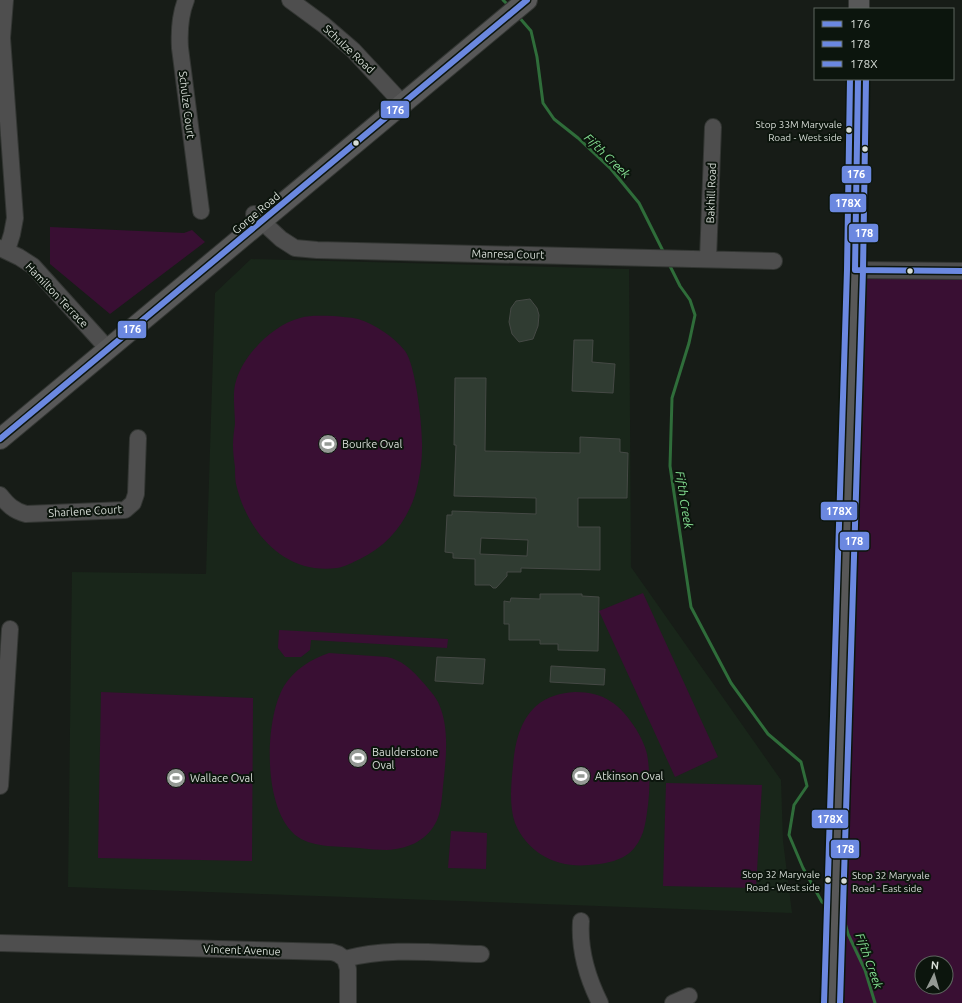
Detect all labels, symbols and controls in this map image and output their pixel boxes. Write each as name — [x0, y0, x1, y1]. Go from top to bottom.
legend — [814, 8, 954, 80]
text: 176 — [850, 17, 871, 30]
street label: Schulze Road — [321, 22, 377, 76]
text: 178 — [850, 37, 871, 50]
text: 178X — [850, 57, 878, 70]
street label: Schulze Court — [177, 71, 197, 140]
line badge: 176 — [380, 100, 410, 119]
text: 176 — [386, 104, 404, 116]
place label: Stop 33M Maryvale Road - West side — [756, 119, 842, 143]
marker: Stop 33M Maryvale Road - West side — [844, 125, 854, 135]
water label: Fifth Creek — [582, 131, 633, 181]
unlabelled marker — [351, 138, 361, 148]
unlabelled marker — [860, 144, 870, 154]
street label: Bakhill Road — [704, 162, 718, 224]
line badge: 176 — [841, 165, 872, 184]
text: 176 — [847, 168, 865, 180]
street label: Gorge Road — [230, 190, 282, 236]
line badge: 178X — [829, 193, 867, 213]
text: 178X — [835, 197, 862, 209]
line badge: 178 — [848, 223, 879, 243]
text: 178 — [855, 227, 873, 239]
street label: Manresa Court — [472, 247, 545, 261]
street label: Hamilton Terrace — [23, 260, 91, 330]
unlabelled marker — [905, 266, 915, 276]
line badge: 176 — [117, 320, 147, 339]
text: 176 — [123, 323, 141, 335]
sports icon: Bourke Oval — [317, 433, 339, 455]
place label: Bourke Oval — [342, 438, 402, 450]
water label: Fifth Creek — [674, 470, 696, 531]
line badge: 178X — [820, 501, 858, 521]
street label: Sharlene Court — [48, 503, 123, 519]
text: 178X — [826, 505, 853, 517]
line badge: 178 — [839, 531, 870, 551]
text: 178 — [845, 535, 863, 547]
place label: Baulderstone Oval — [372, 746, 438, 771]
sports icon: Baulderstone Oval — [347, 747, 369, 769]
sports icon: Atkinson Oval — [570, 765, 592, 787]
sports icon: Wallace Oval — [165, 767, 187, 789]
place label: Atkinson Oval — [595, 770, 664, 782]
place label: Wallace Oval — [190, 772, 253, 784]
line badge: 178X — [811, 809, 849, 829]
text: 178X — [817, 813, 844, 825]
line badge: 178 — [830, 839, 860, 859]
text: 178 — [836, 843, 854, 855]
place label: Stop 32 Maryvale Road - West side — [742, 869, 820, 893]
place label: Stop 32 Maryvale Road - East side — [852, 870, 930, 894]
marker: Stop 32 Maryvale Road - West side — [823, 875, 833, 885]
marker: Stop 32 Maryvale Road - East side — [839, 876, 849, 886]
water label: Fifth Creek — [853, 931, 886, 991]
street label: Vincent Avenue — [203, 943, 281, 957]
north arrow — [914, 955, 954, 995]
text: N — [930, 959, 939, 971]

